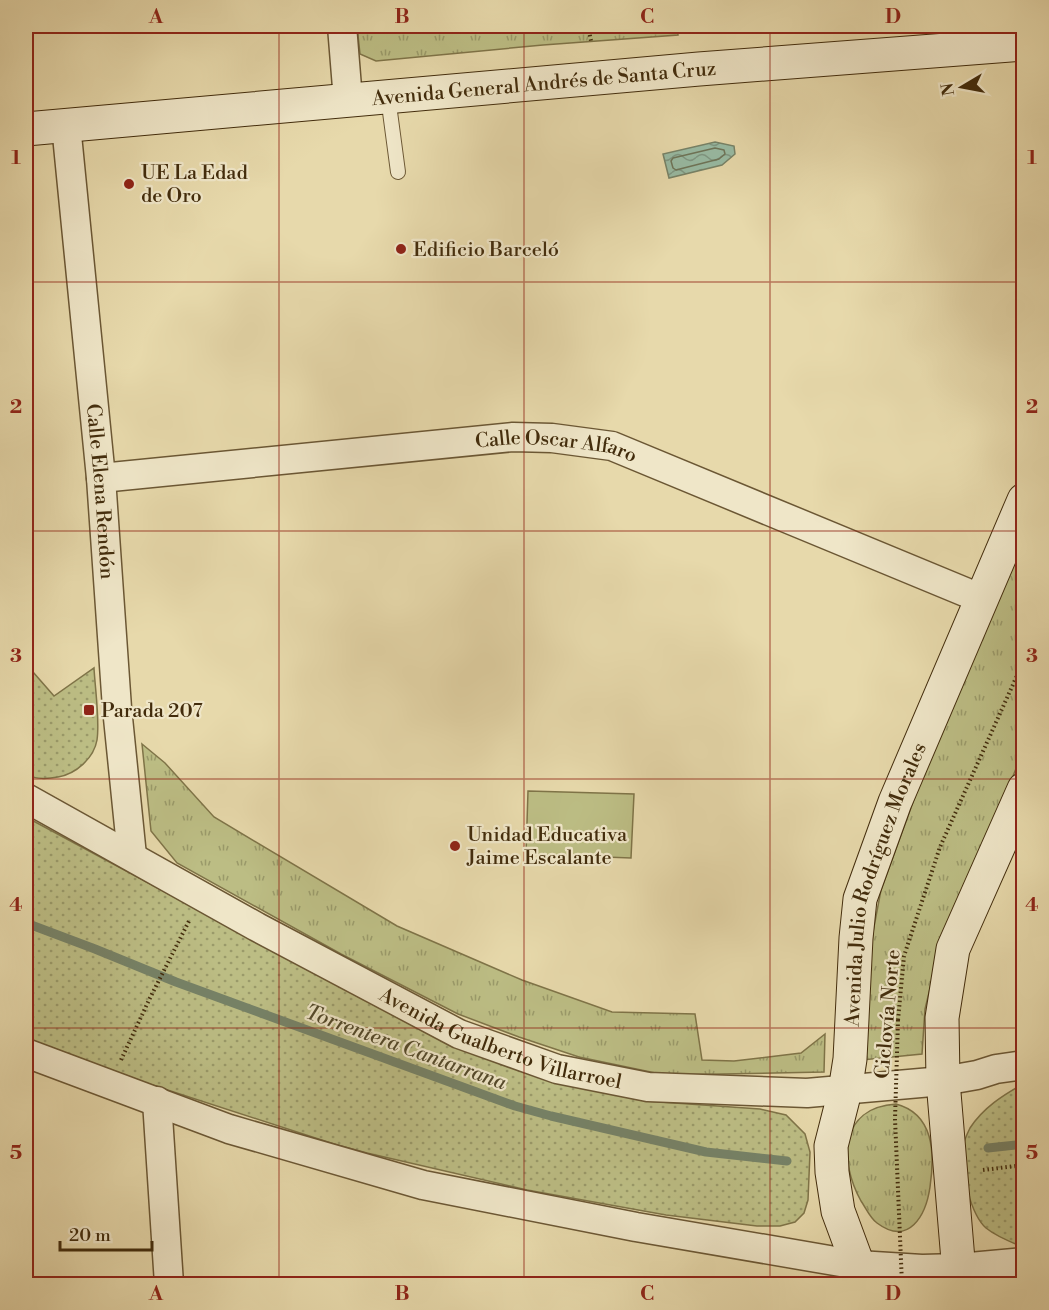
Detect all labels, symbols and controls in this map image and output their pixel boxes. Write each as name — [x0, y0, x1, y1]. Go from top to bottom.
text: A — [148, 5, 164, 30]
text: B — [394, 5, 410, 30]
text: C — [640, 5, 654, 30]
text: D — [885, 5, 901, 30]
street label: Avenida General Andrés de Santa Cruz — [370, 57, 717, 112]
north arrow — [932, 57, 992, 117]
text: N — [937, 81, 959, 97]
text: 1 — [11, 146, 21, 171]
text: 1 — [1027, 146, 1037, 171]
place label: UE La Edad de Oro — [141, 161, 248, 209]
marker: UE La Edad de Oro — [122, 177, 136, 191]
place label: Edificio Barceló — [413, 238, 559, 263]
marker: Edificio Barceló — [394, 242, 408, 256]
text: 2 — [10, 395, 22, 420]
text: 2 — [1026, 395, 1038, 420]
street label: Calle Elena Rendón — [80, 402, 119, 580]
street label: Calle Oscar Alfaro — [474, 426, 641, 469]
text: 3 — [10, 644, 22, 669]
text: 3 — [1026, 644, 1038, 669]
place label: Parada 207 — [101, 699, 203, 724]
marker: Parada 207 — [82, 703, 96, 717]
street label: Avenida Julio Rodríguez Morales — [841, 739, 933, 1028]
place label: Unidad Educativa Jaime Escalante — [466, 823, 628, 871]
marker: Unidad Educativa Jaime Escalante — [448, 839, 462, 853]
text: 4 — [9, 893, 23, 918]
text: 4 — [1025, 893, 1039, 918]
street label: Ciclovía Norte — [870, 948, 907, 1080]
street label: Avenida Gualberto Villarroel — [374, 982, 624, 1096]
water label: Torrentera Cantarrana — [302, 999, 510, 1097]
text: 5 — [10, 1141, 22, 1166]
text: 5 — [1026, 1141, 1038, 1166]
scale bar — [60, 1214, 152, 1252]
text: 20 m — [69, 1224, 111, 1247]
text: A — [148, 1282, 164, 1307]
text: B — [394, 1282, 410, 1307]
text: C — [640, 1282, 654, 1307]
text: D — [885, 1282, 901, 1307]

